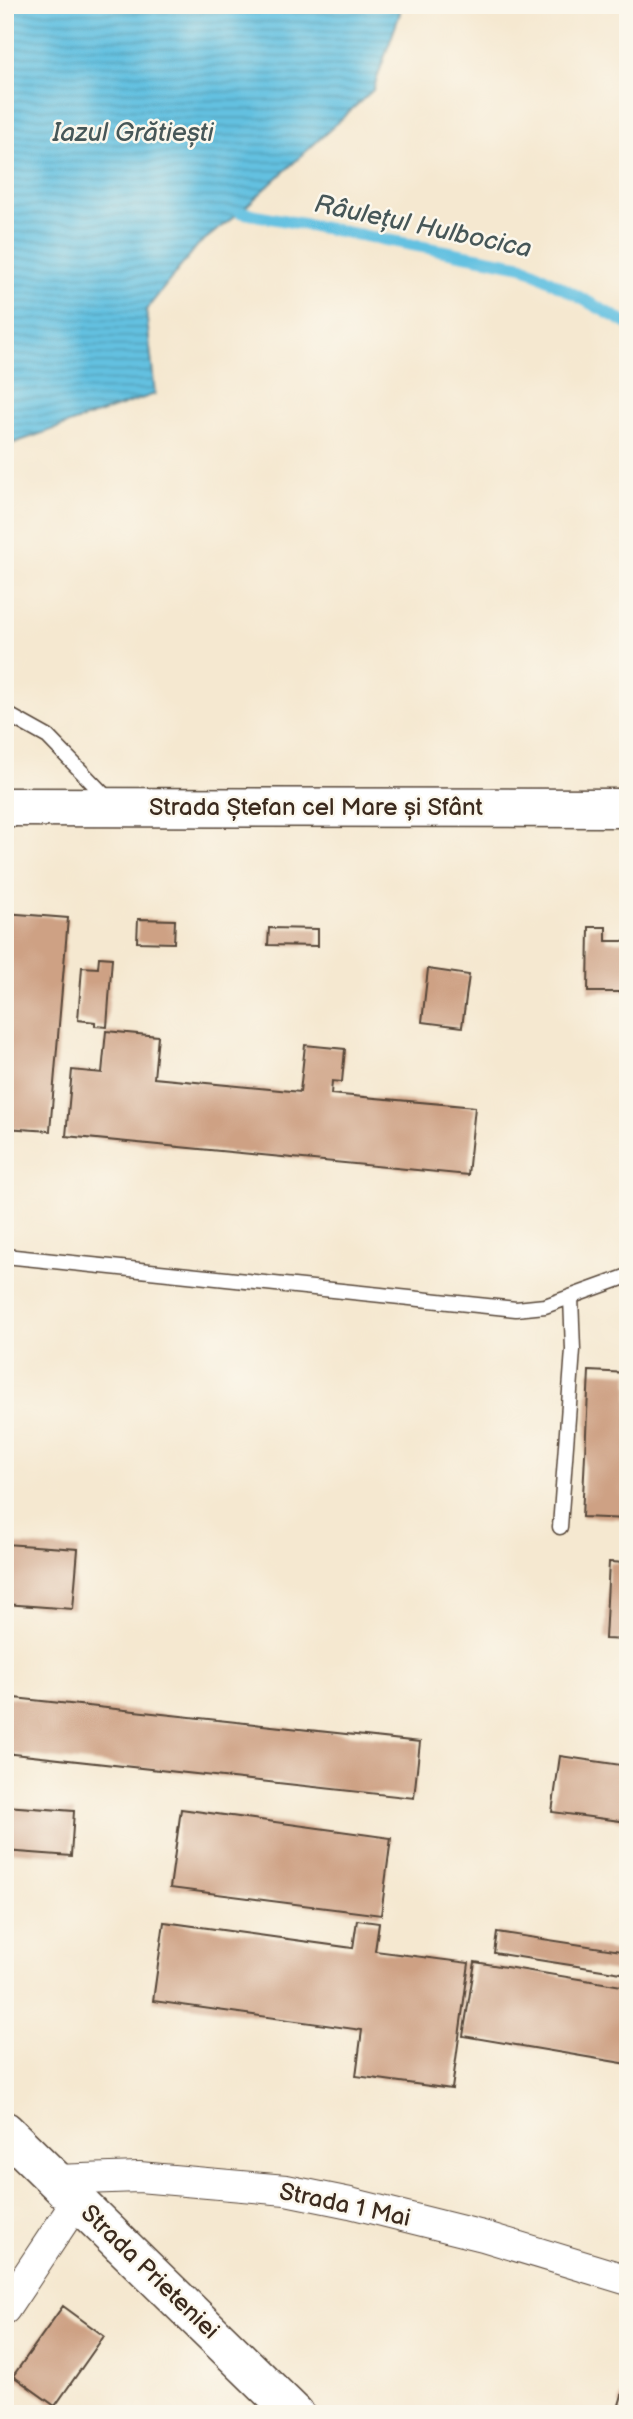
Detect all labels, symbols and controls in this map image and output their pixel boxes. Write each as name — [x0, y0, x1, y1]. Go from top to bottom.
water label: Iazul Grătiești — [51, 118, 215, 149]
water label: Râulețul Hulbocica — [312, 189, 534, 265]
street label: Strada Ștefan cel Mare și Sfânt — [149, 793, 484, 822]
street label: Strada 1 Mai — [277, 2177, 413, 2233]
street label: Strada Prieteniei — [75, 2199, 225, 2345]

